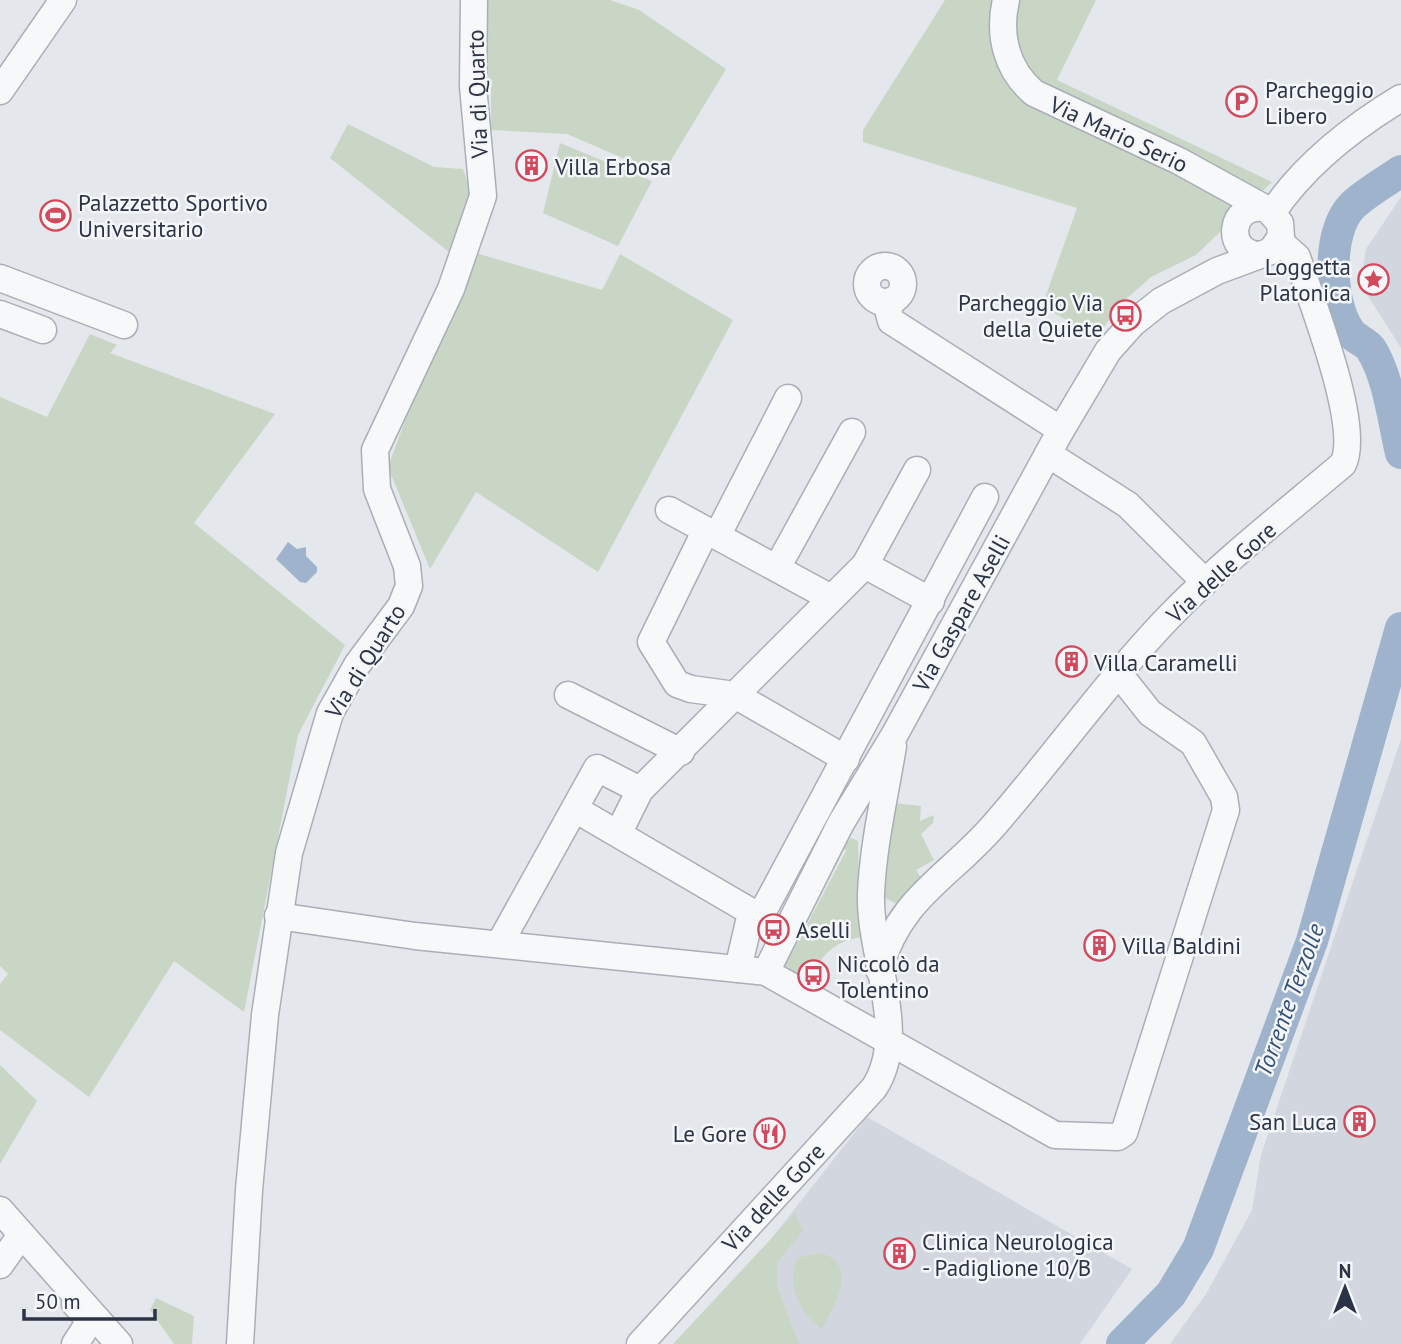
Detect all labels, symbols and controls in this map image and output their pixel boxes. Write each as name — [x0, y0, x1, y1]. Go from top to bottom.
street label: Via di Quarto — [460, 29, 494, 160]
place label: Parcheggio Libero — [1265, 75, 1374, 130]
parking icon: Parcheggio Libero — [1225, 85, 1259, 119]
street label: Via Mario Serio — [1044, 89, 1193, 179]
building icon: Villa Erbosa — [515, 149, 549, 183]
place label: Villa Erbosa — [554, 152, 671, 181]
place label: Palazzetto Sportivo Universitario — [78, 188, 268, 243]
sports icon: Palazzetto Sportivo Universitario — [38, 198, 72, 232]
place label: Loggetta Platonica — [1260, 252, 1351, 307]
place icon: Loggetta Platonica — [1357, 262, 1391, 296]
place label: Parcheggio Via della Quiete — [958, 288, 1103, 343]
bus stop icon: Parcheggio Via della Quiete — [1109, 298, 1143, 332]
street label: Via delle Gore — [1159, 515, 1282, 630]
street label: Via Gaspare Aselli — [905, 529, 1016, 697]
street label: Via di Quarto — [318, 598, 412, 724]
building icon: Villa Caramelli — [1054, 645, 1088, 679]
place label: Villa Caramelli — [1093, 648, 1238, 677]
bus stop icon: Aselli — [756, 912, 790, 946]
place label: Aselli — [796, 915, 850, 944]
water label: Torrente Terzolle — [1247, 919, 1331, 1081]
building icon: Villa Baldini — [1082, 928, 1116, 962]
place label: Villa Baldini — [1121, 931, 1241, 960]
place label: Niccolò da Tolentino — [837, 949, 940, 1004]
bus stop icon: Niccolò da Tolentino — [797, 959, 831, 993]
building icon: San Luca — [1343, 1104, 1377, 1138]
place label: San Luca — [1249, 1107, 1337, 1136]
restaurant icon: Le Gore — [753, 1116, 787, 1150]
place label: Le Gore — [673, 1119, 747, 1148]
street label: Via delle Gore — [715, 1137, 831, 1258]
place label: Clinica Neurologica - Padiglione 10/B — [922, 1227, 1114, 1282]
building icon: Clinica Neurologica - Padiglione 10/B — [882, 1237, 916, 1271]
north arrow — [1310, 1253, 1380, 1323]
text: N — [1339, 1259, 1351, 1283]
scale bar — [24, 1278, 156, 1322]
text: 50 m — [35, 1288, 81, 1315]

